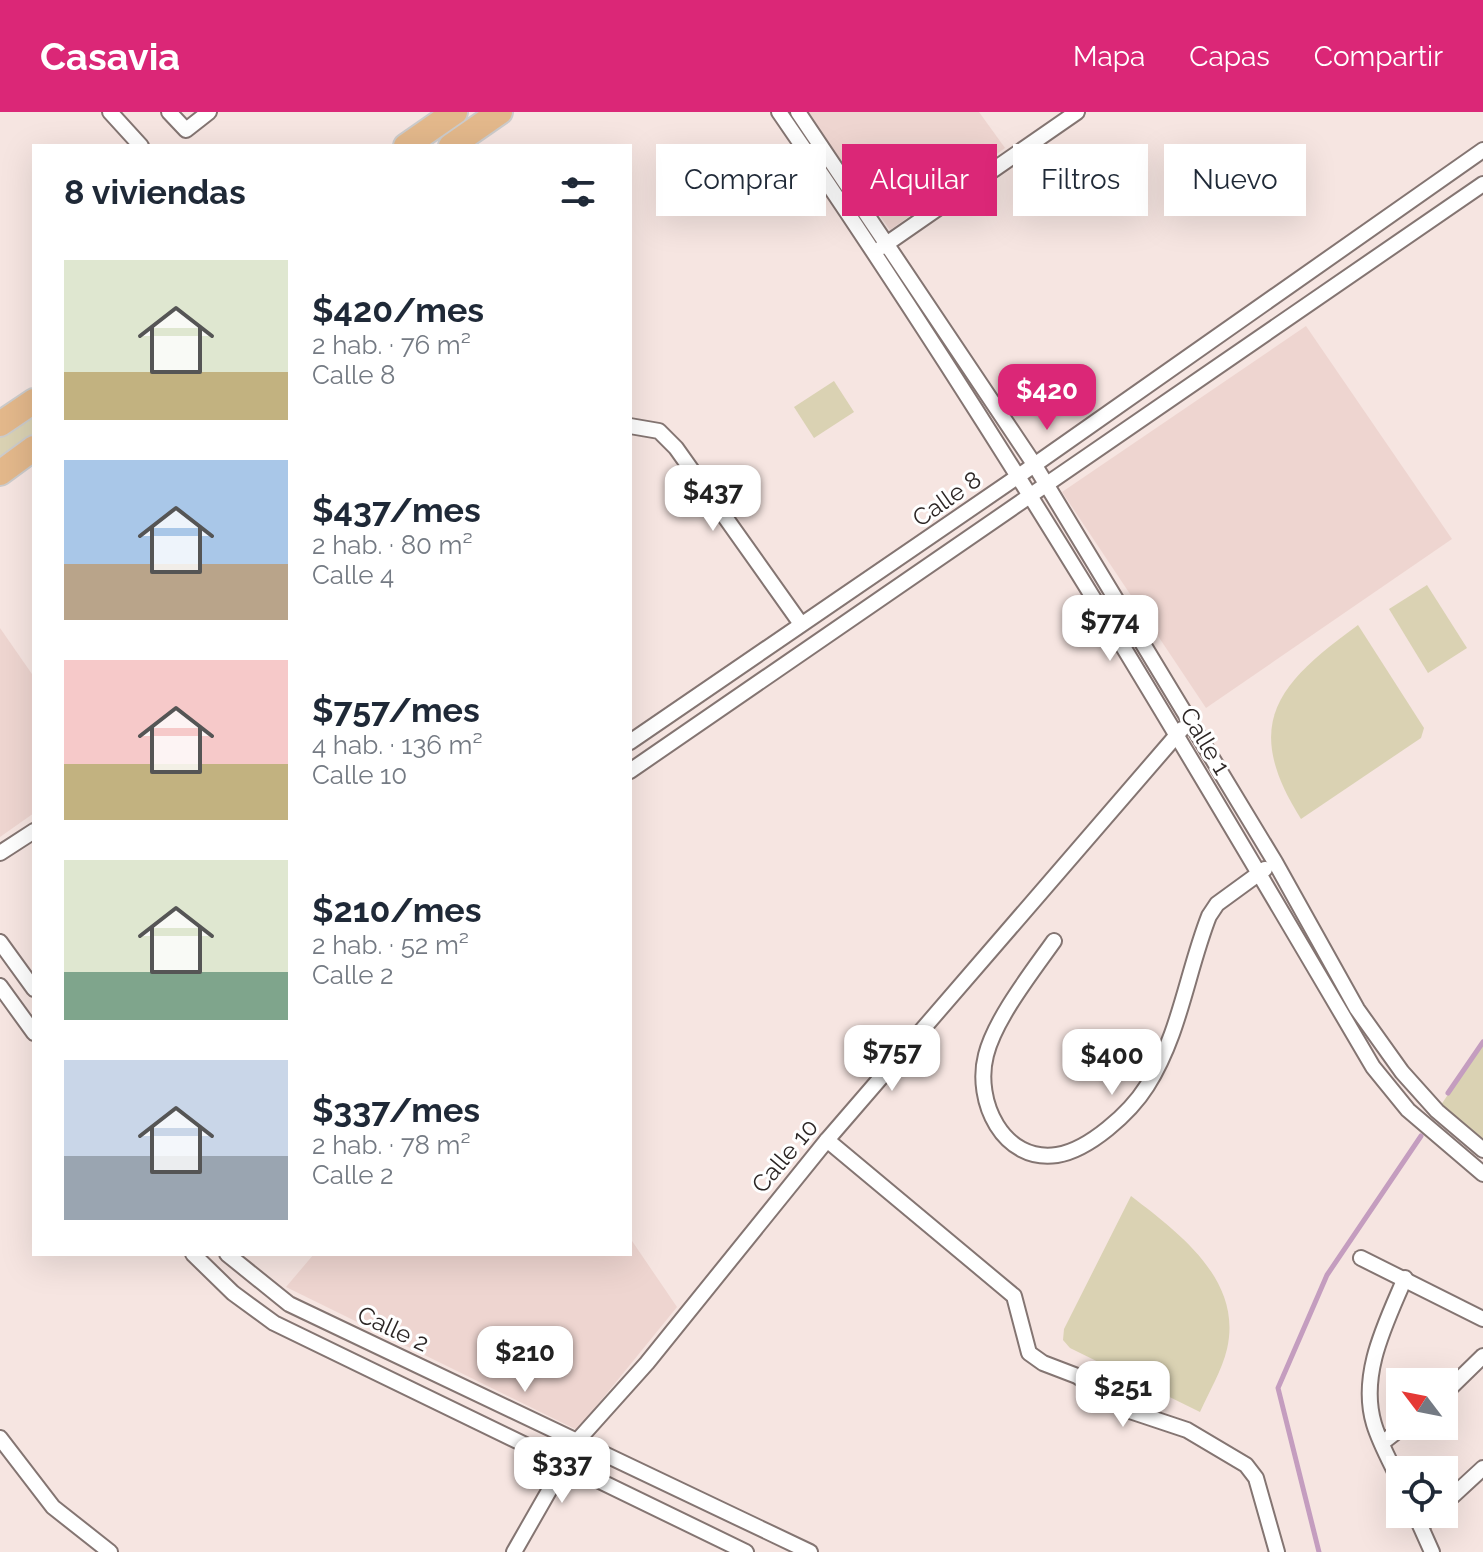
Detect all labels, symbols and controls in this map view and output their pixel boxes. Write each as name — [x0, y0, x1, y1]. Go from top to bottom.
text: Casavia — [40, 34, 180, 79]
text: Mapa — [1073, 40, 1145, 73]
text: Capas — [1189, 40, 1270, 73]
text: Compartir — [1314, 40, 1443, 73]
chip: Comprar — [656, 144, 826, 216]
chip: Alquilar — [842, 144, 997, 216]
chip: Filtros — [1013, 144, 1148, 216]
chip: Nuevo — [1164, 144, 1306, 216]
icon: filters — [556, 170, 600, 214]
text: 8 viviendas — [64, 172, 246, 212]
text: $420/mes — [312, 290, 484, 330]
icon: home — [128, 292, 224, 388]
text: 2 hab. · 76 m² — [312, 330, 471, 360]
text: Calle 8 — [312, 360, 395, 390]
pin: $420 — [1000, 364, 1094, 432]
text: $420 — [1016, 375, 1078, 405]
pin: $437 — [666, 465, 760, 533]
street label: Calle 8 — [907, 465, 987, 533]
text: $437 — [683, 476, 743, 506]
text: $437/mes — [312, 490, 481, 530]
icon: home — [128, 492, 224, 588]
text: 2 hab. · 80 m² — [312, 530, 473, 560]
text: Calle 4 — [312, 560, 394, 590]
pin: $774 — [1063, 595, 1157, 663]
text: $774 — [1080, 606, 1140, 636]
text: $757/mes — [312, 690, 480, 730]
icon: home — [128, 692, 224, 788]
street label: Calle 1 — [1174, 702, 1237, 780]
text: 4 hab. · 136 m² — [312, 730, 483, 760]
text: Calle 10 — [312, 760, 407, 790]
text: $210/mes — [312, 890, 482, 930]
icon: home — [128, 892, 224, 988]
text: 2 hab. · 52 m² — [312, 930, 469, 960]
text: Calle 2 — [312, 960, 394, 990]
pin: $757 — [845, 1025, 939, 1093]
pin: $400 — [1065, 1029, 1159, 1097]
text: $757 — [862, 1036, 922, 1066]
text: $400 — [1080, 1040, 1144, 1070]
text: $337/mes — [312, 1090, 480, 1130]
icon: home — [128, 1092, 224, 1188]
street label: Calle 10 — [745, 1113, 824, 1199]
text: 2 hab. · 78 m² — [312, 1130, 471, 1160]
text: Calle 2 — [312, 1160, 394, 1190]
street label: Calle 2 — [353, 1299, 433, 1358]
pin: $210 — [478, 1326, 572, 1394]
text: $210 — [495, 1337, 555, 1367]
pin: $251 — [1076, 1361, 1170, 1429]
north arrow — [1386, 1368, 1458, 1440]
map controls — [1386, 1368, 1458, 1528]
text: $251 — [1094, 1372, 1152, 1402]
pin: $337 — [515, 1437, 609, 1505]
text: $337 — [532, 1448, 592, 1478]
button: locate — [1386, 1456, 1458, 1528]

